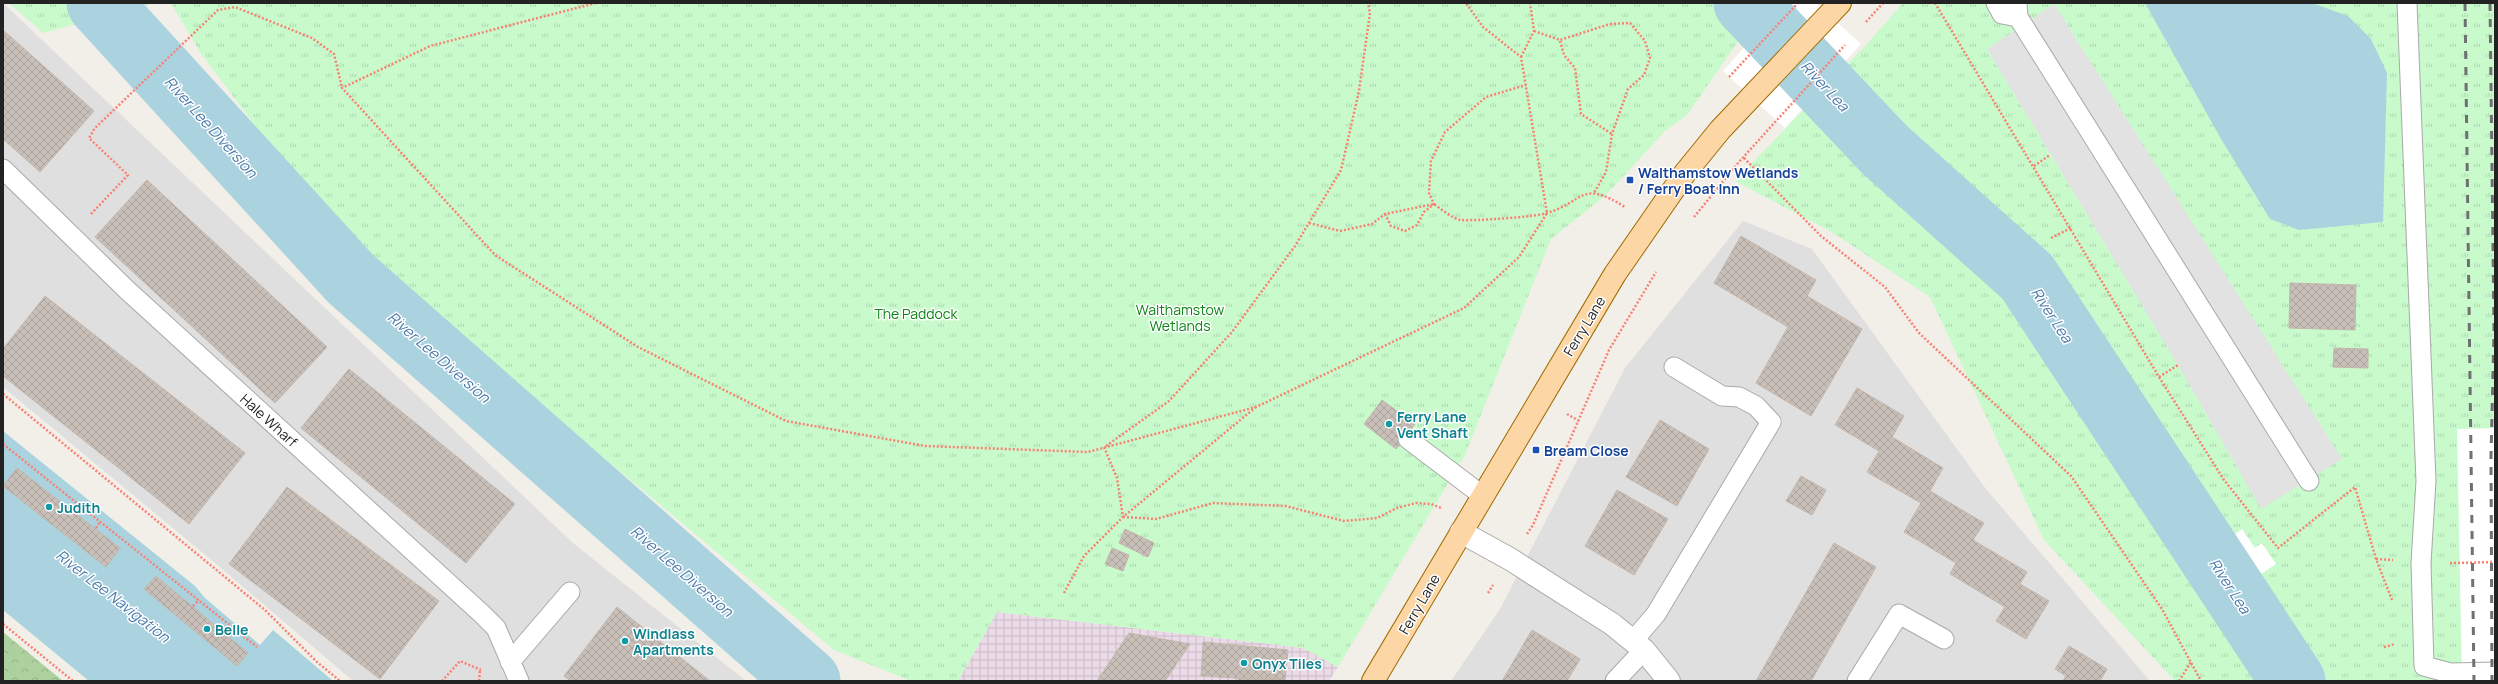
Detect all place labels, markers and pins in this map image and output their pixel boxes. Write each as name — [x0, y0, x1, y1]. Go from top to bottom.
place label: Walthamstow Wetlands / Ferry Boat Inn — [1638, 163, 1799, 198]
marker: Walthamstow Wetlands / Ferry Boat Inn — [1625, 175, 1635, 185]
place label: Ferry Lane Vent Shaft — [1397, 407, 1468, 442]
marker: Ferry Lane Vent Shaft — [1384, 419, 1394, 429]
place label: Bream Close — [1544, 441, 1629, 460]
marker: Bream Close — [1531, 445, 1541, 455]
place label: Judith — [57, 498, 100, 517]
marker: Judith — [44, 502, 54, 512]
place label: Belle — [215, 620, 249, 639]
marker: Belle — [202, 624, 212, 634]
place label: Windlass Apartments — [633, 624, 714, 659]
marker: Windlass Apartments — [620, 636, 630, 646]
place label: Onyx Tiles — [1252, 654, 1322, 673]
marker: Onyx Tiles — [1239, 658, 1249, 668]

